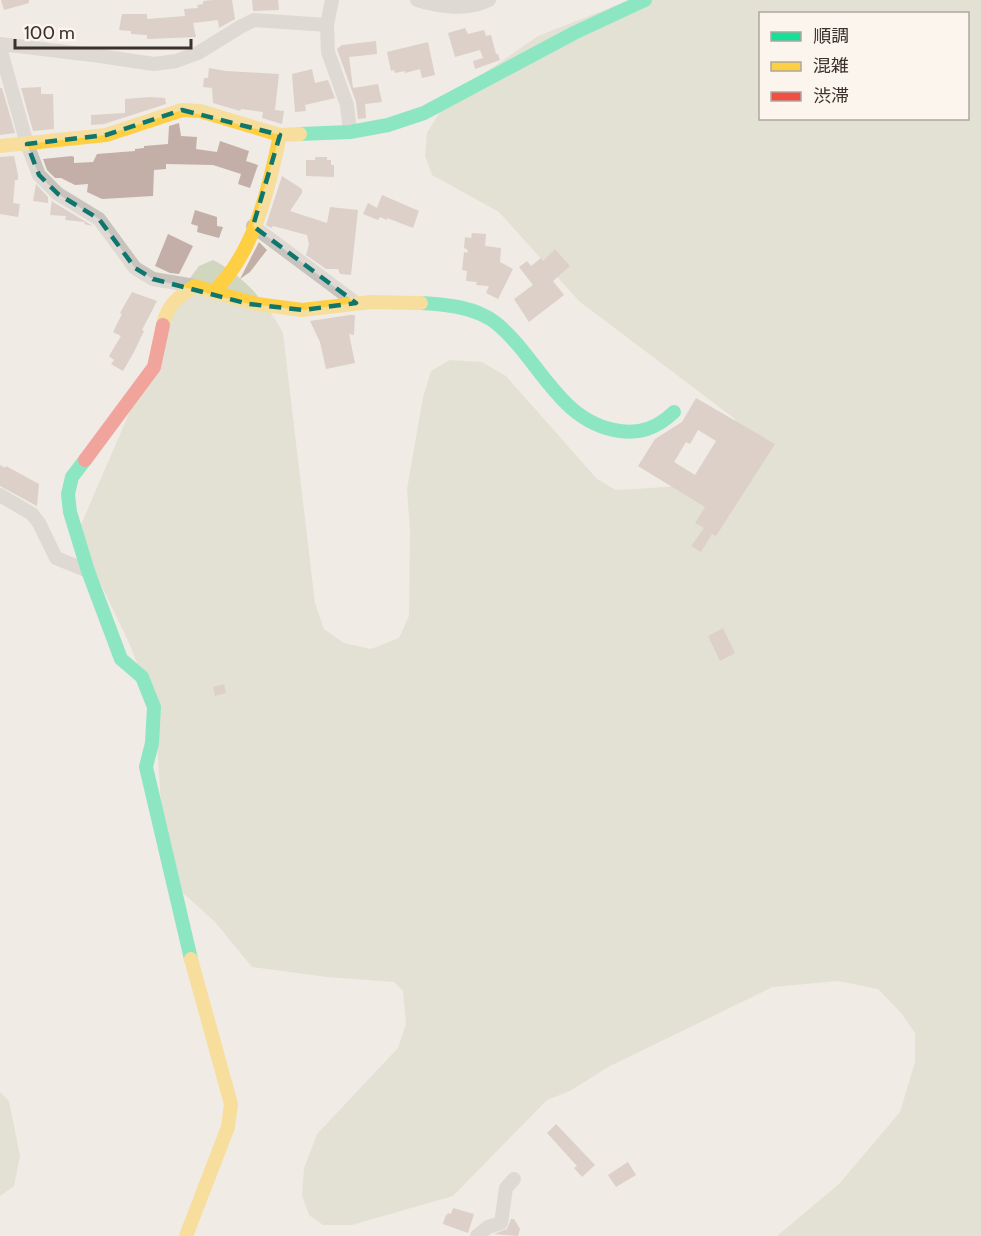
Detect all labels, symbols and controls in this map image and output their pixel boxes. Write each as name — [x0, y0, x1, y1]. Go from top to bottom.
scale bar — [15, 12, 190, 50]
legend — [759, 12, 969, 120]
text: 100 m — [24, 22, 75, 44]
text: 順調 — [813, 25, 849, 47]
text: 混雑 — [813, 55, 849, 77]
text: 渋滞 — [813, 85, 849, 107]

